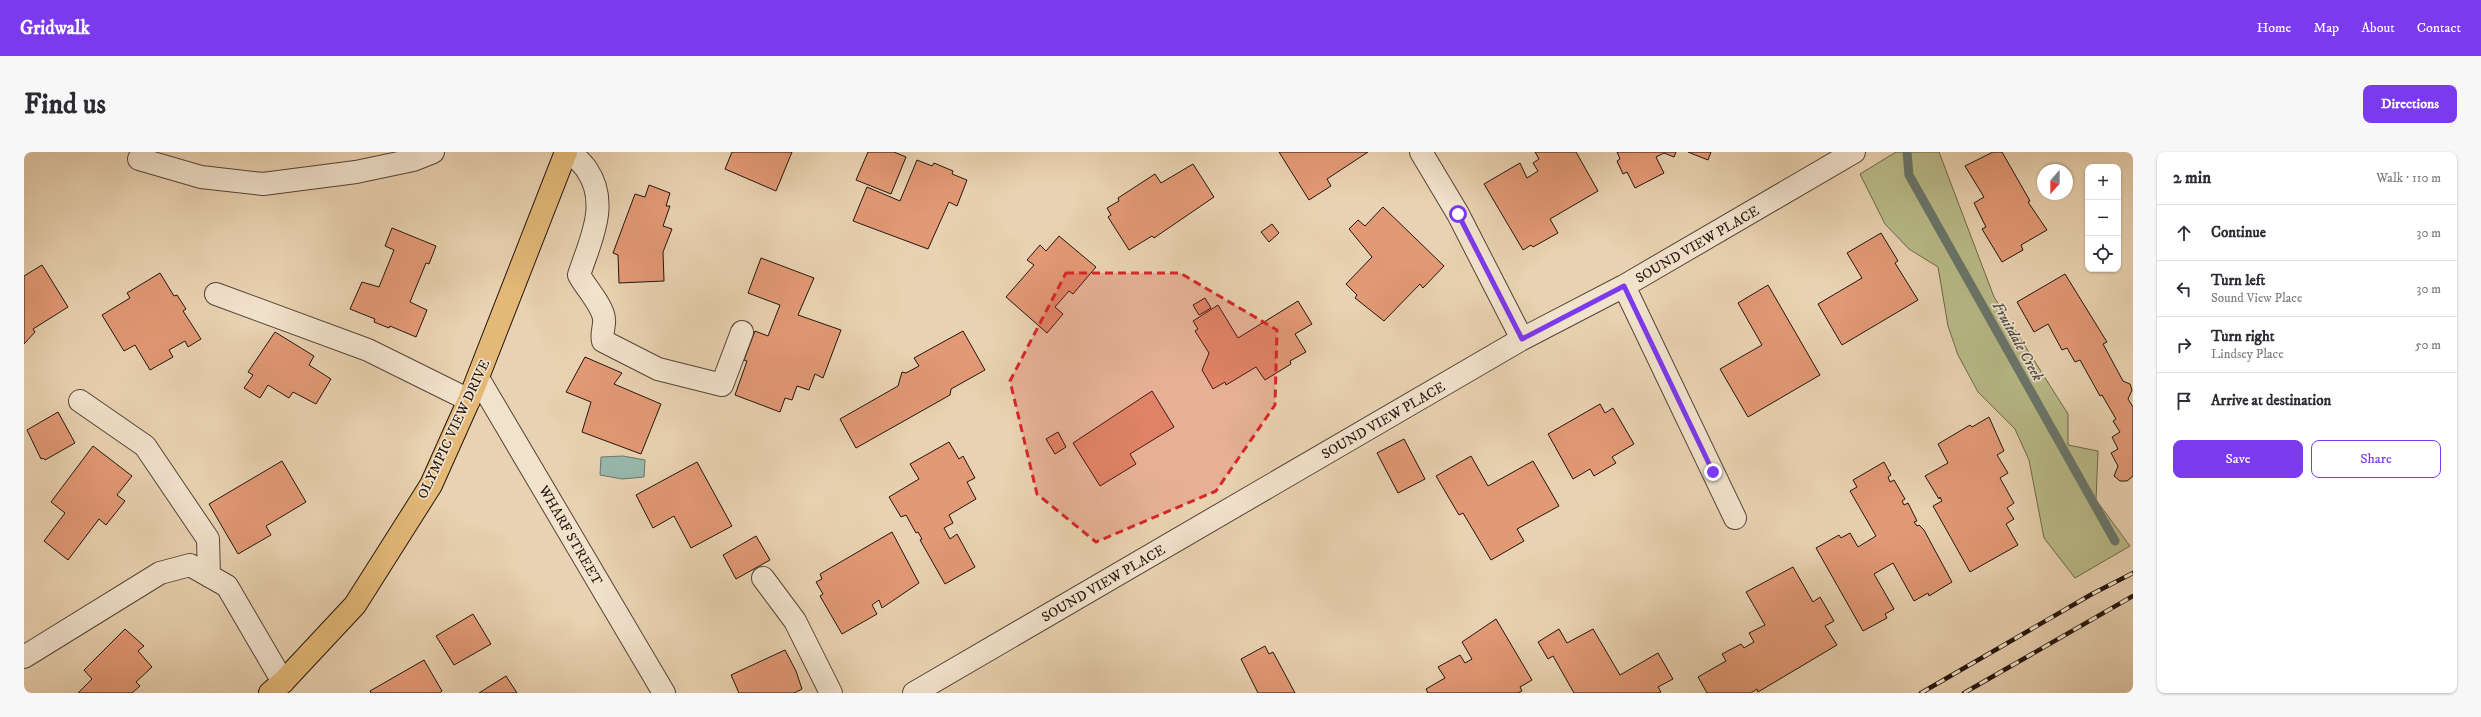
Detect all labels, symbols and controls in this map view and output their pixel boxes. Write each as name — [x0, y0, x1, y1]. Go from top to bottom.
text: Gridwalk — [20, 17, 90, 40]
text: Home — [2257, 19, 2291, 37]
text: Map — [2313, 19, 2339, 37]
text: About — [2361, 19, 2395, 37]
text: Contact — [2417, 19, 2461, 37]
button: Directions — [2363, 85, 2457, 123]
text: Find us — [24, 87, 106, 122]
north arrow — [2037, 164, 2073, 200]
map controls — [2085, 164, 2121, 272]
button: + — [2085, 164, 2121, 200]
text: 2 min — [2173, 167, 2211, 189]
text: Walk · 110 m — [2376, 170, 2441, 186]
button: − — [2085, 200, 2121, 236]
street label: SOUND VIEW PLACE — [1632, 202, 1763, 288]
route start — [1449, 205, 1467, 223]
icon: ahead — [2173, 222, 2195, 244]
text: Continue — [2211, 223, 2266, 242]
text: 30 m — [2417, 225, 2441, 241]
button: locate — [2085, 236, 2121, 272]
text: Turn left — [2211, 271, 2265, 290]
icon: left — [2173, 278, 2195, 300]
text: 30 m — [2417, 281, 2441, 297]
text: Sound View Place — [2211, 290, 2302, 306]
water label: Fruitdale Creek — [1988, 298, 2048, 385]
text: Turn right — [2211, 327, 2274, 346]
icon: right — [2173, 334, 2195, 356]
text: 50 m — [2415, 337, 2441, 353]
text: Lindsey Place — [2211, 346, 2284, 362]
street label: OLYMPIC VIEW DRIVE — [414, 357, 494, 502]
street label: SOUND VIEW PLACE — [1318, 378, 1449, 464]
icon: arrive — [2173, 390, 2195, 412]
text: Arrive at destination — [2211, 391, 2331, 410]
button: Save — [2173, 440, 2303, 478]
button: Share — [2311, 440, 2441, 478]
route end — [1704, 463, 1722, 481]
street label: WHARF STREET — [534, 482, 606, 589]
street label: SOUND VIEW PLACE — [1038, 541, 1169, 627]

